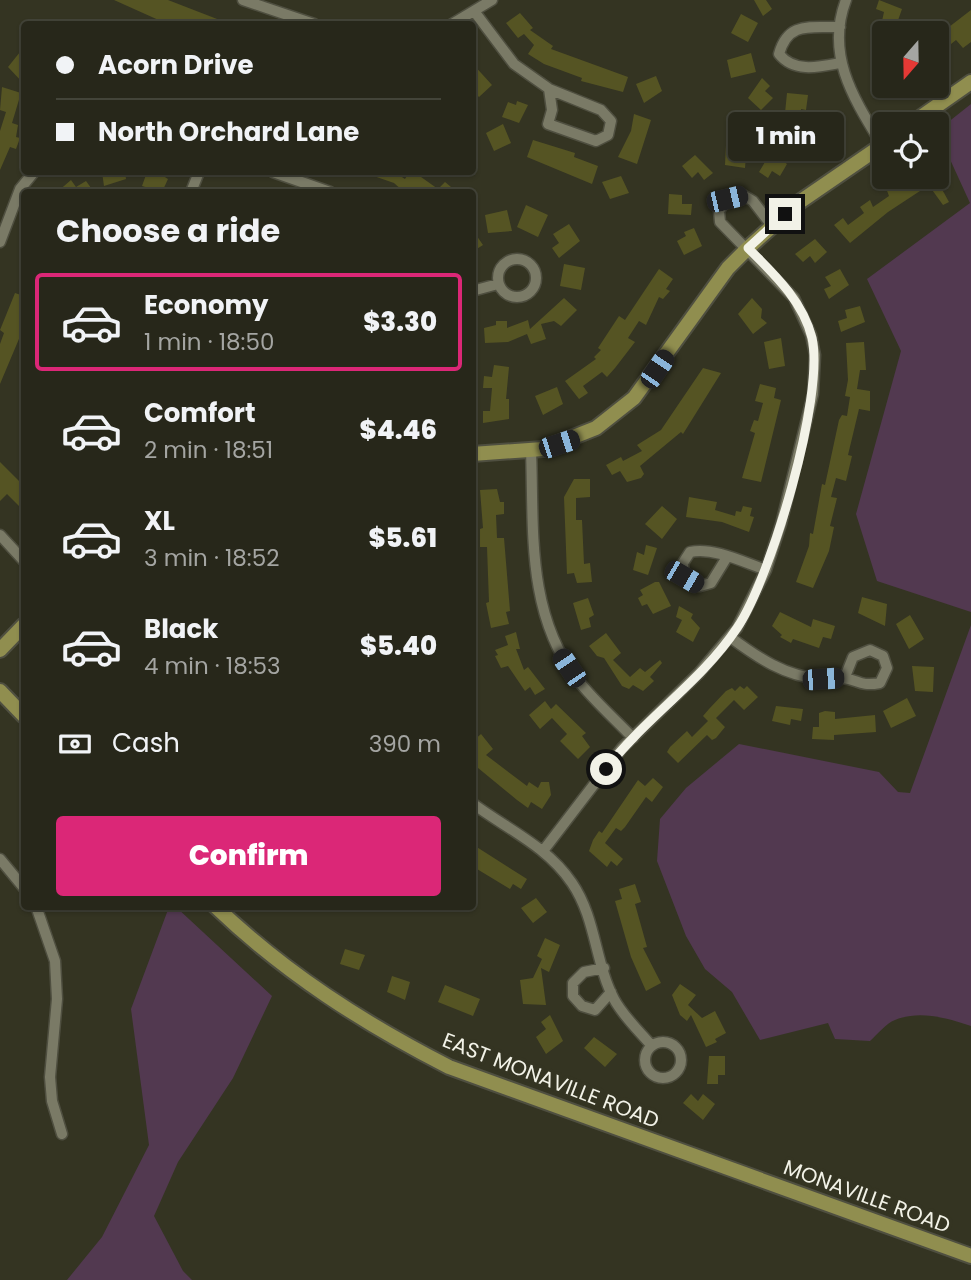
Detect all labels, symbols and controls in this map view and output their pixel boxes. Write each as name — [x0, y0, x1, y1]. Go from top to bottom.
north arrow — [872, 21, 948, 98]
map controls — [872, 21, 949, 189]
text: Acorn Drive — [98, 47, 254, 83]
button: locate — [872, 112, 949, 189]
callout: 1 min — [727, 113, 843, 162]
text: North Orchard Lane — [98, 114, 359, 150]
text: 1 min — [756, 120, 816, 152]
car — [705, 184, 750, 214]
route end — [769, 198, 801, 230]
text: Choose a ride — [56, 208, 280, 253]
text: Economy — [144, 287, 268, 323]
icon: car — [60, 291, 123, 354]
text: $3.30 — [363, 304, 437, 340]
text: 1 min · 18:50 — [144, 326, 274, 358]
car — [637, 346, 678, 392]
text: Comfort — [144, 395, 256, 431]
icon: car — [60, 399, 123, 462]
text: $4.46 — [360, 412, 437, 448]
car — [536, 428, 583, 460]
text: 2 min · 18:51 — [144, 434, 273, 466]
text: XL — [144, 503, 175, 539]
icon: car — [60, 507, 123, 570]
text: $5.61 — [368, 520, 437, 556]
text: 3 min · 18:52 — [144, 542, 279, 574]
car — [661, 557, 708, 597]
text: Black — [144, 611, 218, 647]
icon: car — [60, 615, 123, 678]
text: $5.40 — [360, 628, 437, 664]
car — [549, 645, 590, 691]
text: 4 min · 18:53 — [144, 650, 281, 682]
car — [802, 667, 845, 691]
icon: cash — [56, 725, 94, 763]
text: Cash — [112, 725, 180, 761]
text: 390 m — [369, 728, 441, 760]
route start — [590, 753, 622, 785]
button: Confirm — [56, 816, 441, 896]
street label: EAST MONAVILLE ROAD — [438, 1025, 664, 1135]
street label: MONAVILLE ROAD — [780, 1152, 954, 1240]

